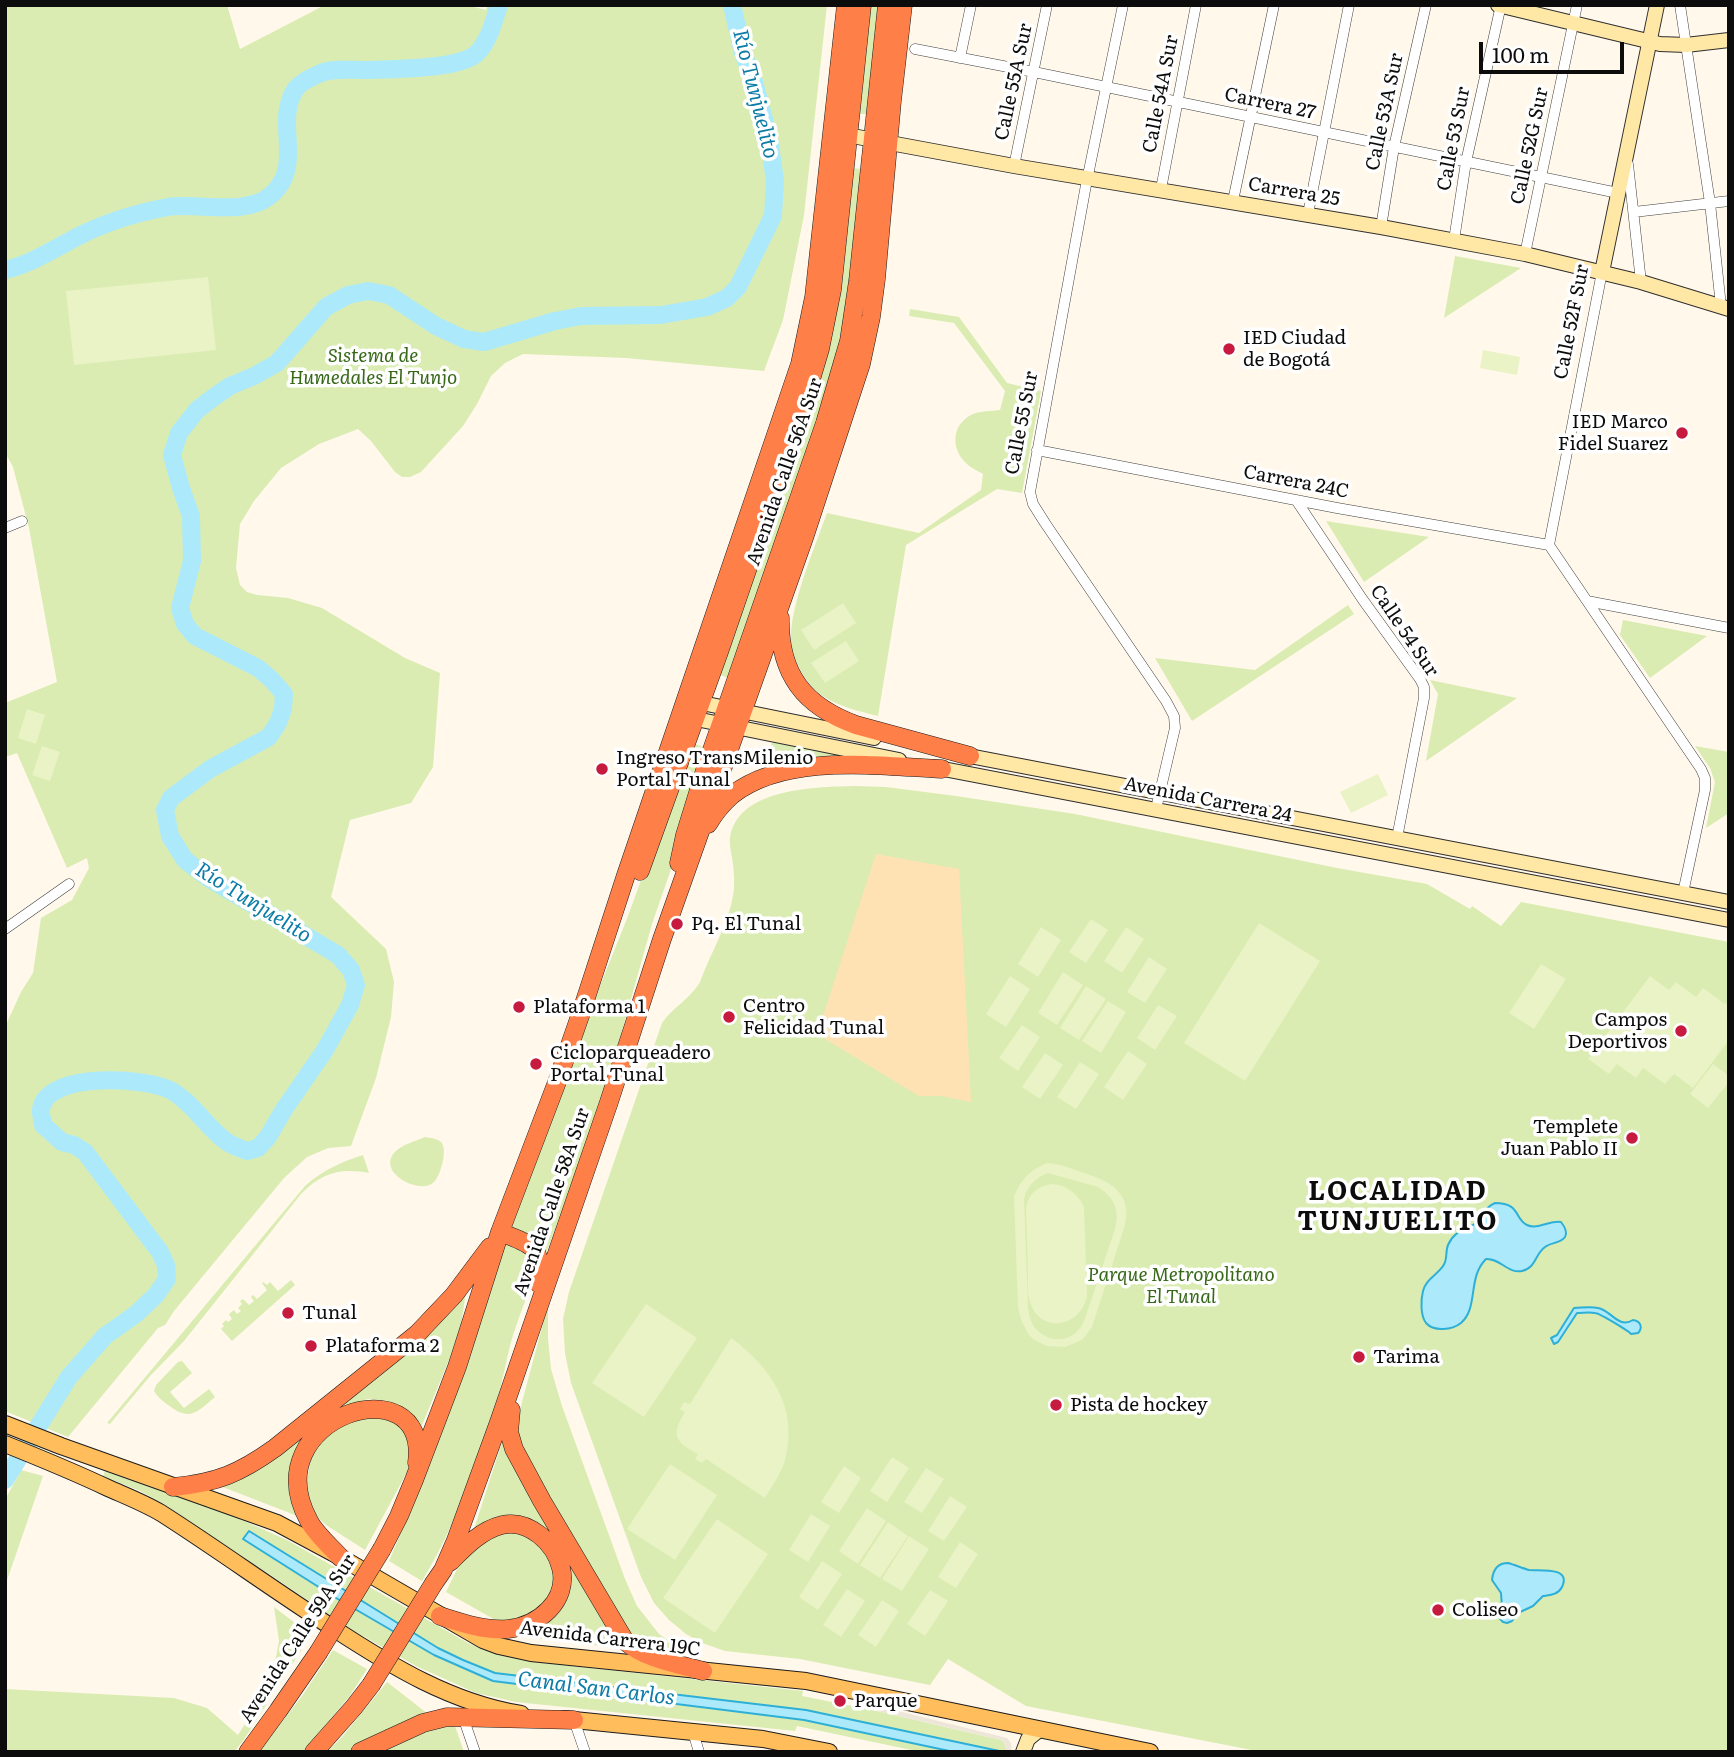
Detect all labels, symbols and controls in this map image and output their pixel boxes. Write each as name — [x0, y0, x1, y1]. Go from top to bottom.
street label: Calle 55A Sur — [990, 22, 1038, 142]
water label: Río Tunjuelito — [727, 27, 783, 161]
scale bar — [1482, 28, 1627, 72]
street label: Calle 54A Sur — [1138, 33, 1184, 155]
text: 100 m — [1492, 38, 1549, 69]
street label: Calle 53A Sur — [1361, 51, 1409, 173]
street label: Carrera 27 — [1222, 83, 1318, 125]
street label: Calle 53 Sur — [1433, 85, 1475, 193]
street label: Calle 52G Sur — [1506, 85, 1554, 207]
street label: Carrera 25 — [1246, 173, 1342, 211]
street label: Calle 52F Sur — [1550, 263, 1594, 381]
place label: IED Ciudad de Bogotá — [1243, 327, 1346, 371]
marker: IED Ciudad de Bogotá — [1221, 341, 1237, 357]
park label: Sistema de Humedales El Tunjo — [289, 345, 457, 389]
street label: Calle 55 Sur — [1001, 369, 1043, 477]
street label: Avenida Calle 56A Sur — [742, 375, 828, 569]
place label: IED Marco Fidel Suarez — [1558, 411, 1668, 455]
marker: IED Marco Fidel Suarez — [1674, 425, 1690, 441]
street label: Carrera 24C — [1241, 461, 1351, 503]
street label: Calle 54 Sur — [1365, 581, 1443, 681]
place label: Ingreso TransMilenio Portal Tunal — [616, 747, 813, 791]
marker: Ingreso TransMilenio Portal Tunal — [594, 761, 610, 777]
street label: Avenida Carrera 24 — [1122, 772, 1294, 828]
water label: Río Tunjuelito — [190, 857, 316, 949]
place label: Pq. El Tunal — [691, 913, 801, 935]
marker: Pq. El Tunal — [669, 916, 685, 932]
place label: Centro Felicidad Tunal — [743, 995, 884, 1039]
place label: Plataforma 1 — [533, 996, 645, 1018]
marker: Plataforma 1 — [511, 999, 527, 1015]
marker: Centro Felicidad Tunal — [721, 1009, 737, 1025]
place label: Campos Deportivos — [1567, 1009, 1667, 1053]
marker: Campos Deportivos — [1673, 1023, 1689, 1039]
place label: Cicloparqueadero Portal Tunal — [550, 1042, 711, 1086]
marker: Cicloparqueadero Portal Tunal — [528, 1056, 544, 1072]
street label: Avenida Calle 58A Sur — [509, 1105, 595, 1299]
place label: Templete Juan Pablo II — [1501, 1116, 1618, 1160]
marker: Templete Juan Pablo II — [1624, 1130, 1640, 1146]
district label: LOCALIDAD TUNJUELITO — [1299, 1176, 1497, 1238]
park label: Parque Metropolitano El Tunal — [1087, 1264, 1275, 1308]
place label: Tunal — [302, 1302, 357, 1324]
marker: Tunal — [280, 1305, 296, 1321]
place label: Plataforma 2 — [325, 1335, 439, 1357]
marker: Plataforma 2 — [303, 1338, 319, 1354]
place label: Tarima — [1373, 1346, 1440, 1368]
marker: Tarima — [1351, 1349, 1367, 1365]
place label: Pista de hockey — [1070, 1394, 1208, 1416]
marker: Pista de hockey — [1048, 1397, 1064, 1413]
street label: Avenida Calle 59A Sur — [235, 1550, 361, 1728]
place label: Coliseo — [1452, 1599, 1518, 1621]
marker: Coliseo — [1430, 1602, 1446, 1618]
street label: Avenida Carrera 19C — [518, 1617, 702, 1661]
water label: Canal San Carlos — [516, 1667, 676, 1711]
place label: Parque — [854, 1690, 917, 1712]
marker: Parque — [832, 1693, 848, 1709]

